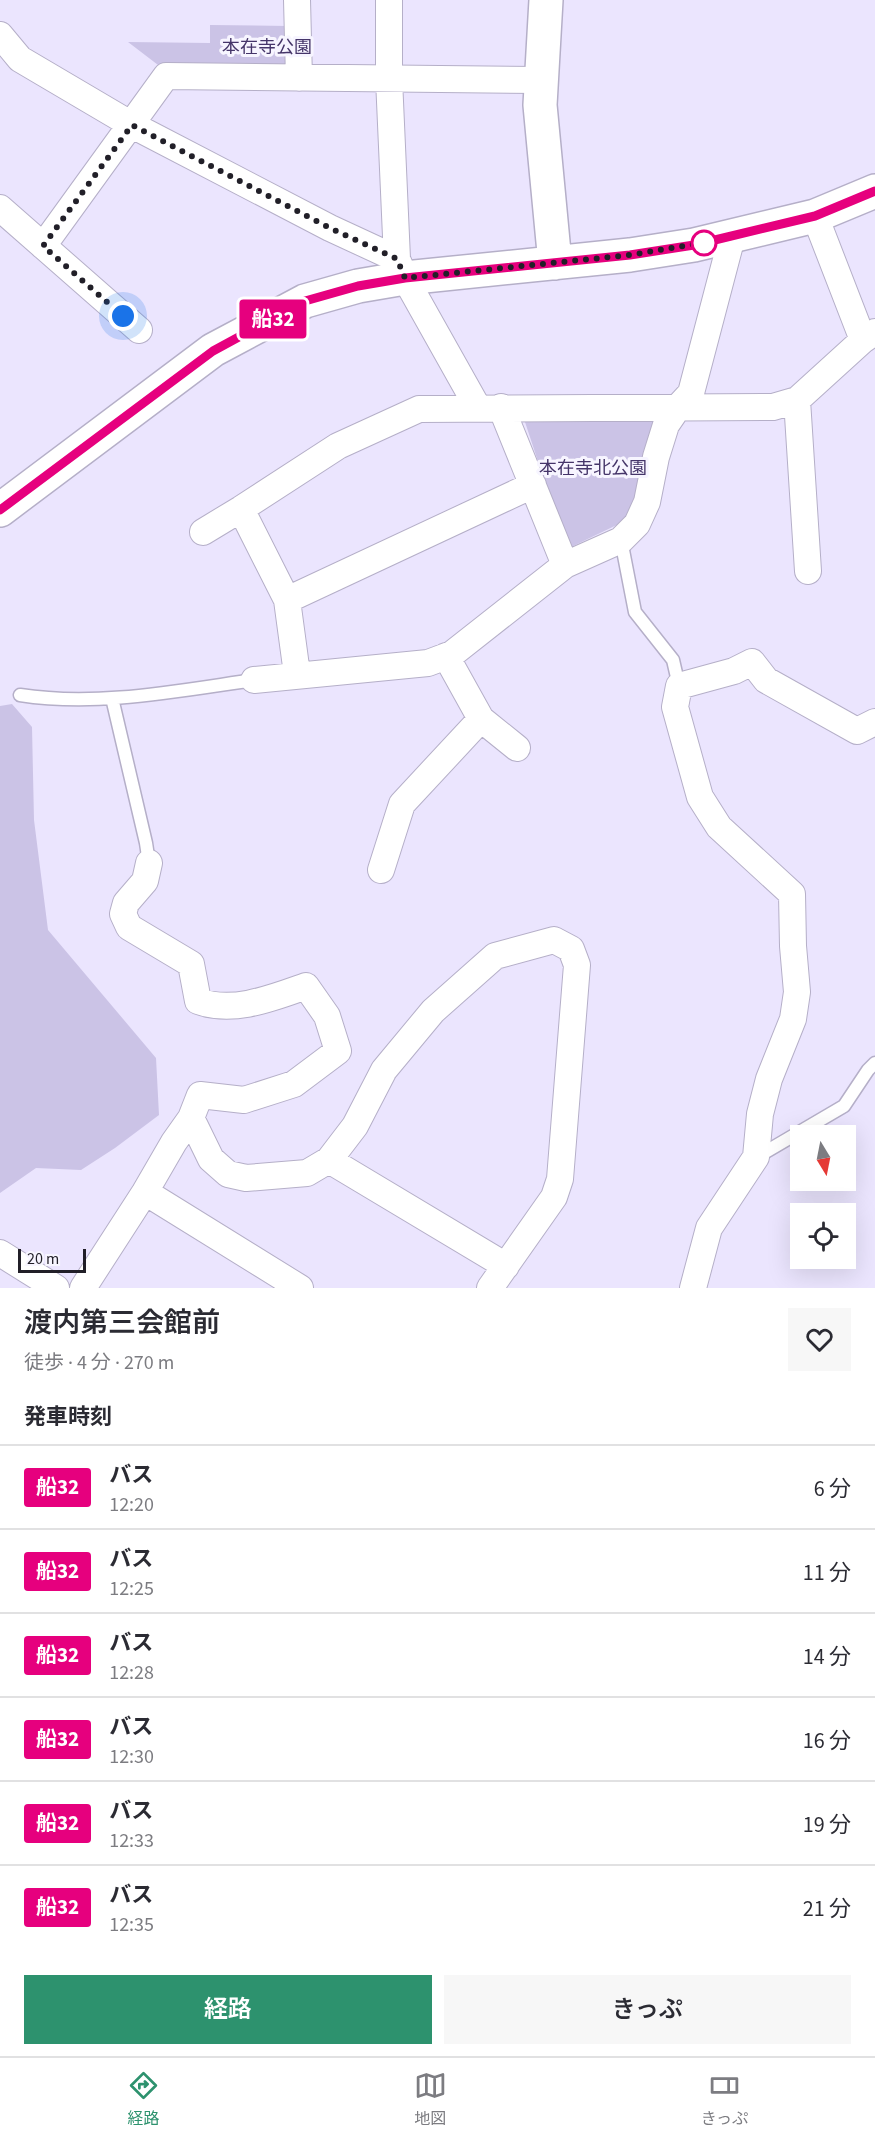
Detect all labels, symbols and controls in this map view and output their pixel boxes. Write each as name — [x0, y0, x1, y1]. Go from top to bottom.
park label: 本在寺公園 — [222, 35, 312, 60]
unlabelled marker — [691, 230, 717, 256]
line badge: 船32 — [238, 300, 308, 338]
your location — [108, 301, 138, 331]
text: 船32 — [251, 304, 295, 334]
park label: 本在寺北公園 — [539, 456, 647, 481]
north arrow — [790, 1125, 856, 1191]
map controls — [790, 1125, 856, 1269]
button: locate — [790, 1203, 856, 1269]
scale bar — [18, 1246, 86, 1274]
text: 20 m — [27, 1248, 59, 1270]
text: 渡内第三会館前 — [24, 1303, 220, 1343]
button: heart — [788, 1308, 851, 1371]
text: 徒歩 · 4 分 · 270 m — [24, 1349, 174, 1377]
text: 発車時刻 — [24, 1401, 112, 1433]
text: バス — [109, 1459, 153, 1491]
text: 船32 — [36, 1472, 79, 1502]
text: 6 分 — [814, 1473, 851, 1505]
text: 12:20 — [109, 1491, 154, 1519]
text: バス — [109, 1543, 153, 1575]
text: 船32 — [36, 1556, 79, 1586]
text: 11 分 — [803, 1557, 851, 1589]
text: 12:25 — [109, 1575, 154, 1603]
text: バス — [109, 1627, 153, 1659]
text: 船32 — [36, 1640, 79, 1670]
text: 14 分 — [803, 1641, 851, 1673]
text: 12:28 — [109, 1659, 154, 1687]
text: バス — [109, 1711, 153, 1743]
text: 船32 — [36, 1724, 79, 1754]
text: 16 分 — [803, 1725, 851, 1757]
text: 12:30 — [109, 1743, 154, 1771]
text: バス — [109, 1795, 153, 1827]
text: 船32 — [36, 1808, 79, 1838]
text: 19 分 — [803, 1809, 851, 1841]
text: 12:33 — [109, 1827, 154, 1855]
text: バス — [109, 1879, 153, 1911]
text: 船32 — [36, 1892, 79, 1922]
text: 21 分 — [803, 1893, 851, 1925]
text: 12:35 — [109, 1911, 154, 1939]
button: 経路 — [24, 1975, 432, 2044]
button: きっぷ — [444, 1975, 851, 2044]
tab: 経路 — [127, 2069, 160, 2130]
tab: 地図 — [414, 2069, 447, 2130]
tab: きっぷ — [701, 2069, 748, 2130]

